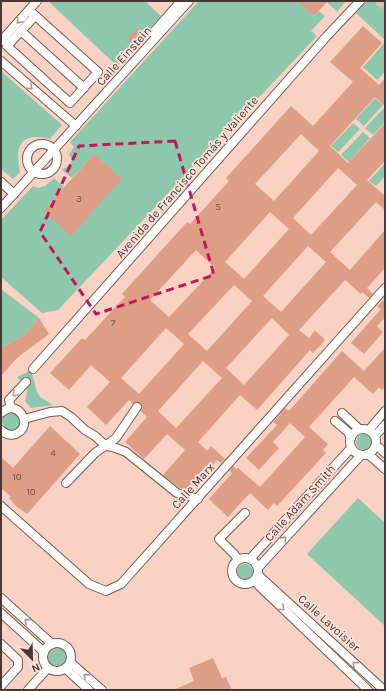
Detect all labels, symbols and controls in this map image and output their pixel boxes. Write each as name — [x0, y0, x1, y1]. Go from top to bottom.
one-way arrow — [16, 16, 24, 24]
street label: Calle Einstein — [94, 23, 154, 89]
one-way arrow — [25, 82, 33, 89]
street label: Avenida de Francisco Tomás y Valiente — [113, 93, 261, 261]
house number: 3 — [76, 193, 82, 205]
house number: 5 — [215, 201, 221, 213]
house number: 7 — [111, 317, 116, 329]
one-way arrow — [12, 389, 19, 397]
house number: 4 — [50, 447, 56, 459]
street label: Calle Marx — [169, 460, 217, 512]
street label: Calle Adam Smith — [262, 462, 338, 544]
house number: 10 — [12, 471, 22, 483]
house number: 10 — [26, 486, 36, 498]
one-way arrow — [279, 536, 287, 544]
street label: Calle Lavoisier — [295, 592, 363, 655]
one-way arrow — [277, 603, 285, 611]
one-way arrow — [24, 618, 31, 625]
north arrow — [12, 639, 52, 679]
text: N — [30, 660, 42, 675]
one-way arrow — [352, 661, 360, 668]
one-way arrow — [84, 673, 91, 680]

